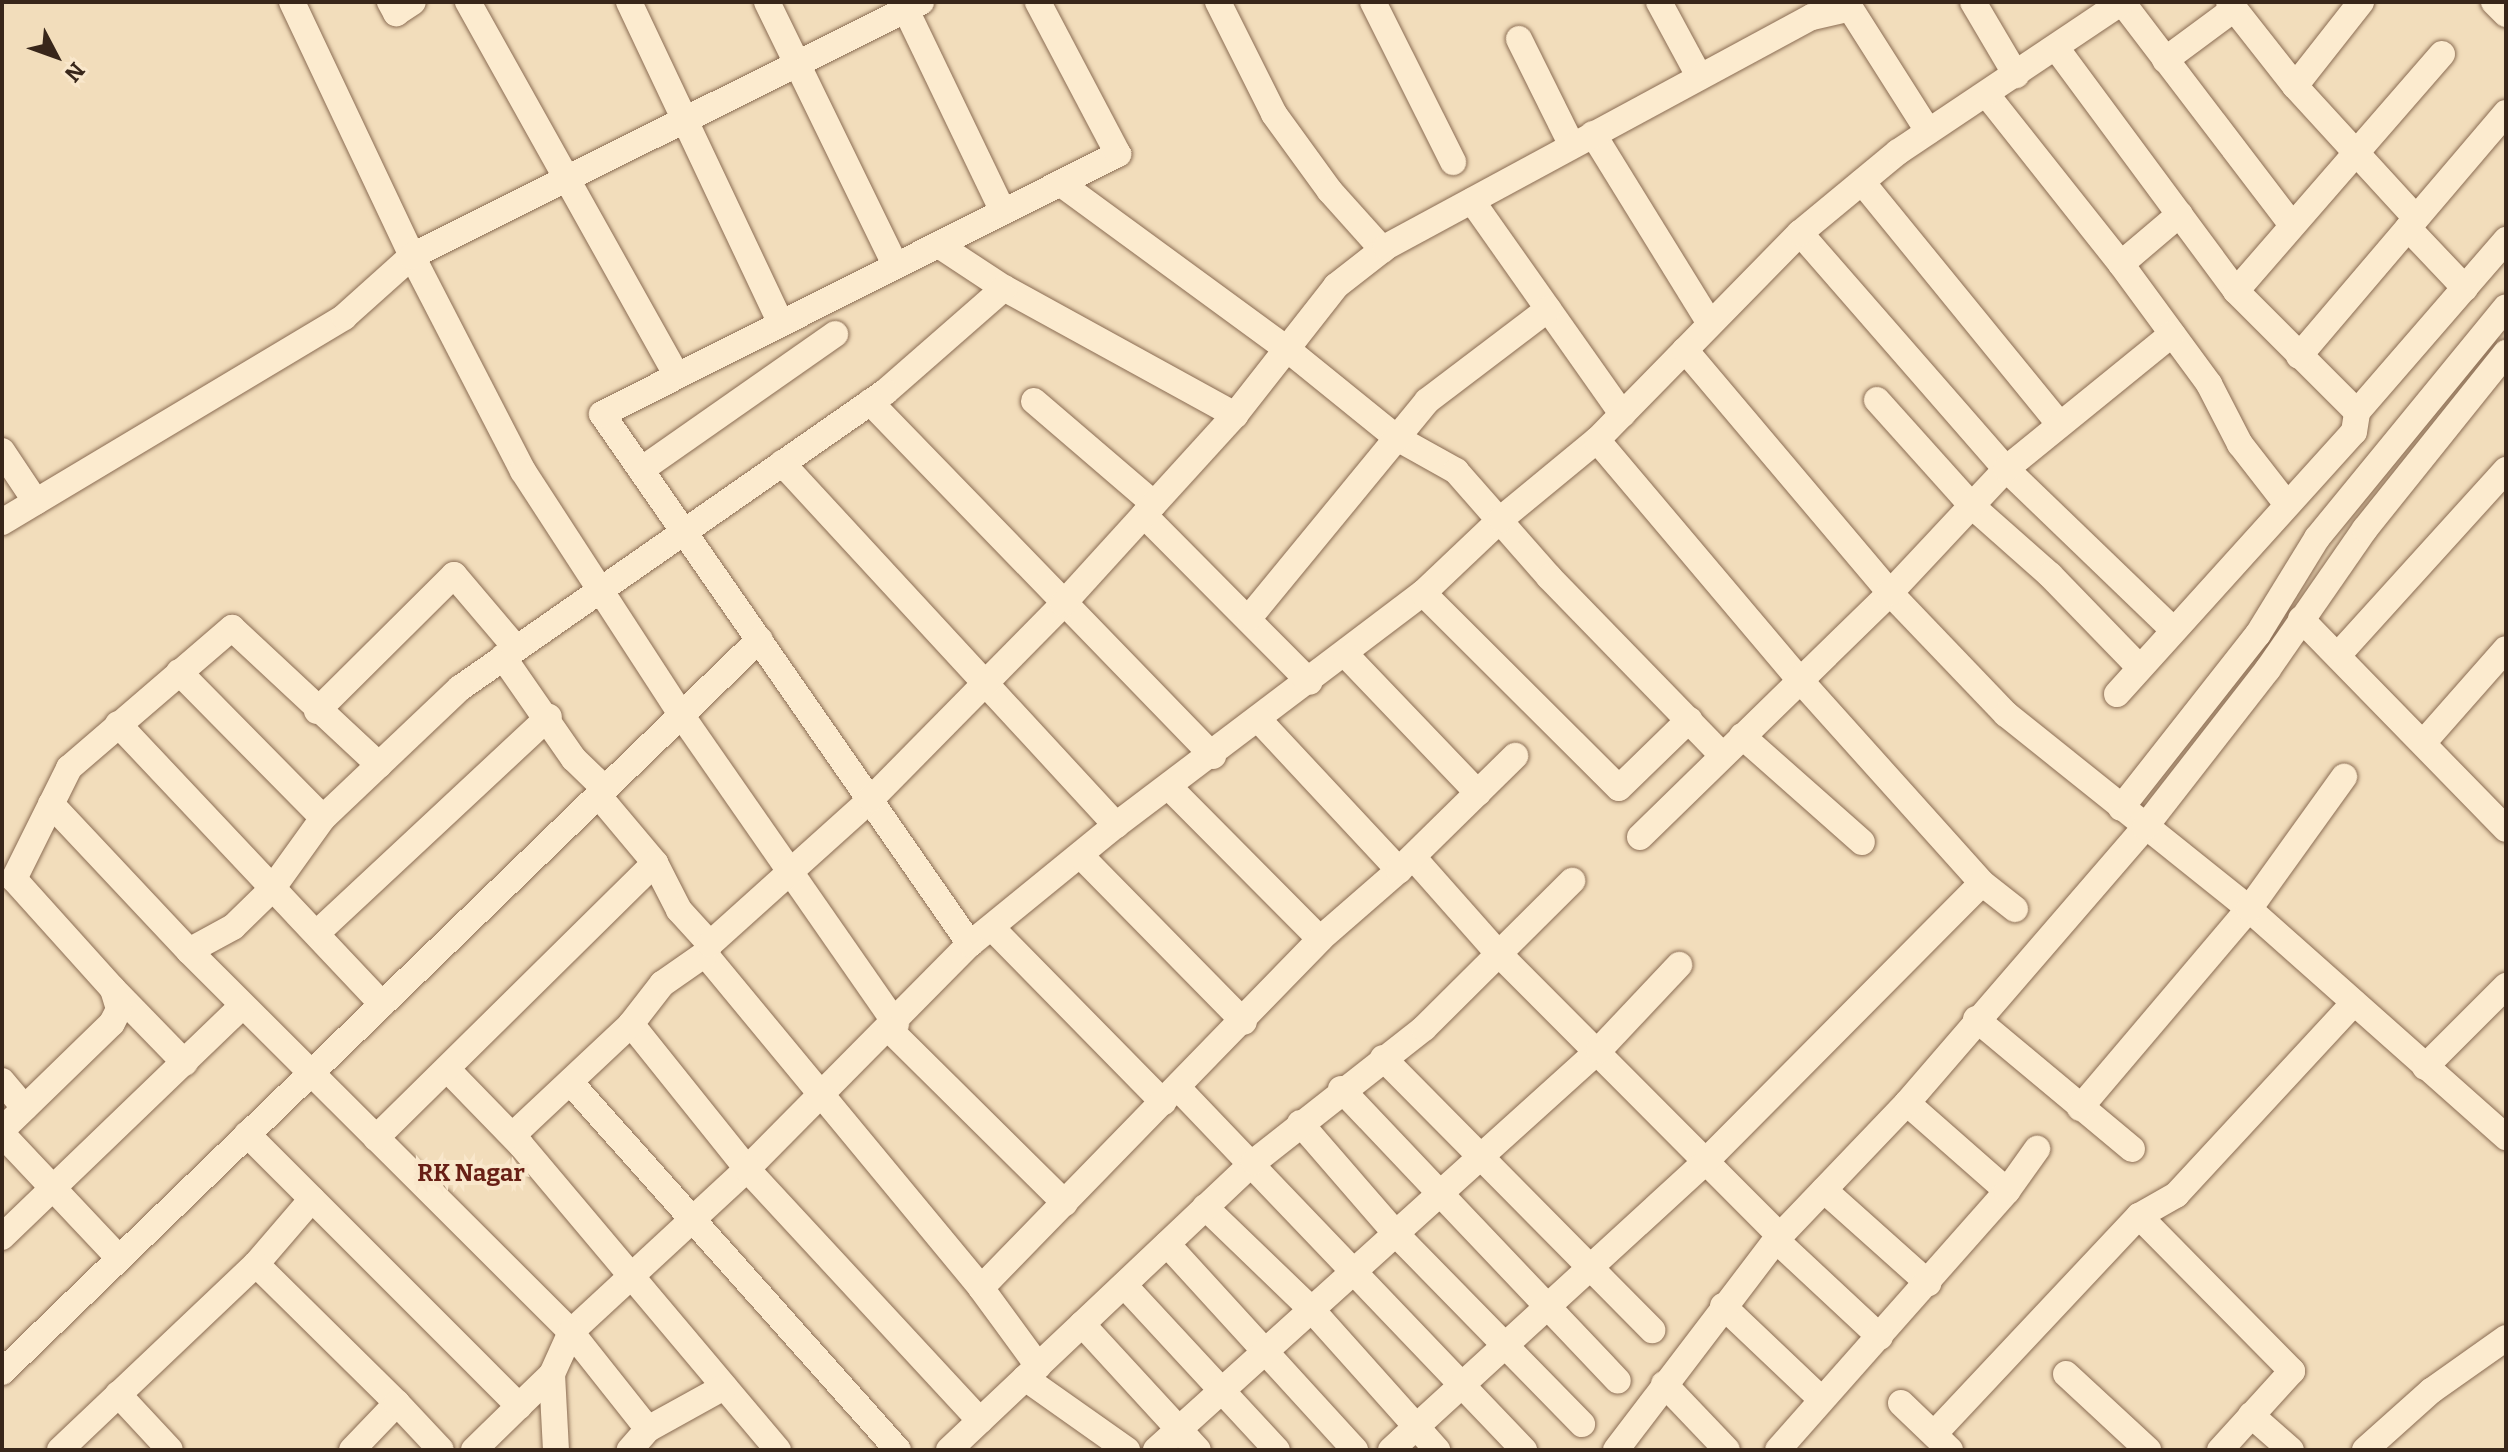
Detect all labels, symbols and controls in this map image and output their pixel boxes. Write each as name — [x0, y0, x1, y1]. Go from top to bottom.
north arrow — [16, 16, 96, 96]
text: N — [59, 57, 90, 87]
district label: RK Nagar — [417, 1160, 525, 1188]

